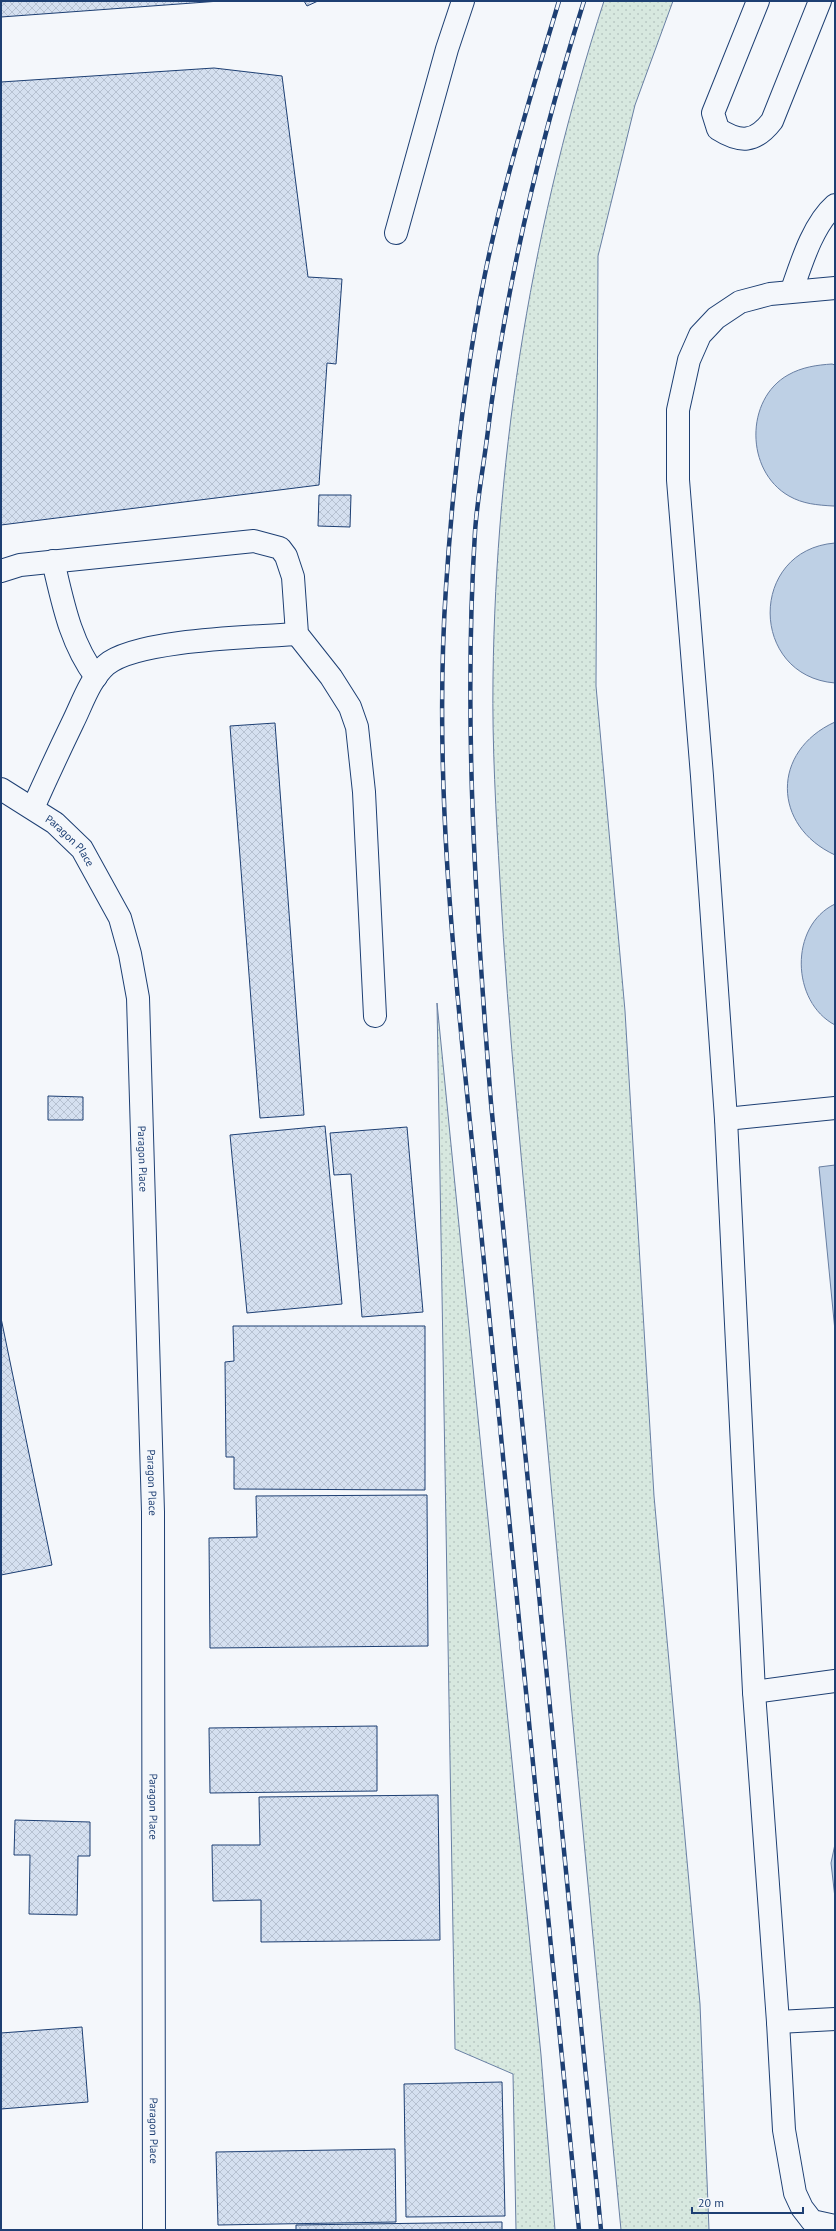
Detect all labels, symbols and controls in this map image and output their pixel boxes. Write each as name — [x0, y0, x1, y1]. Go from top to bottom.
street label: Paragon Place — [43, 812, 97, 869]
street label: Paragon Place — [135, 1125, 151, 1193]
street label: Paragon Place — [144, 1449, 160, 1516]
street label: Paragon Place — [146, 1773, 160, 1840]
street label: Paragon Place — [147, 2097, 161, 2164]
scale bar — [692, 2189, 803, 2215]
text: 20 m — [698, 2195, 724, 2210]

